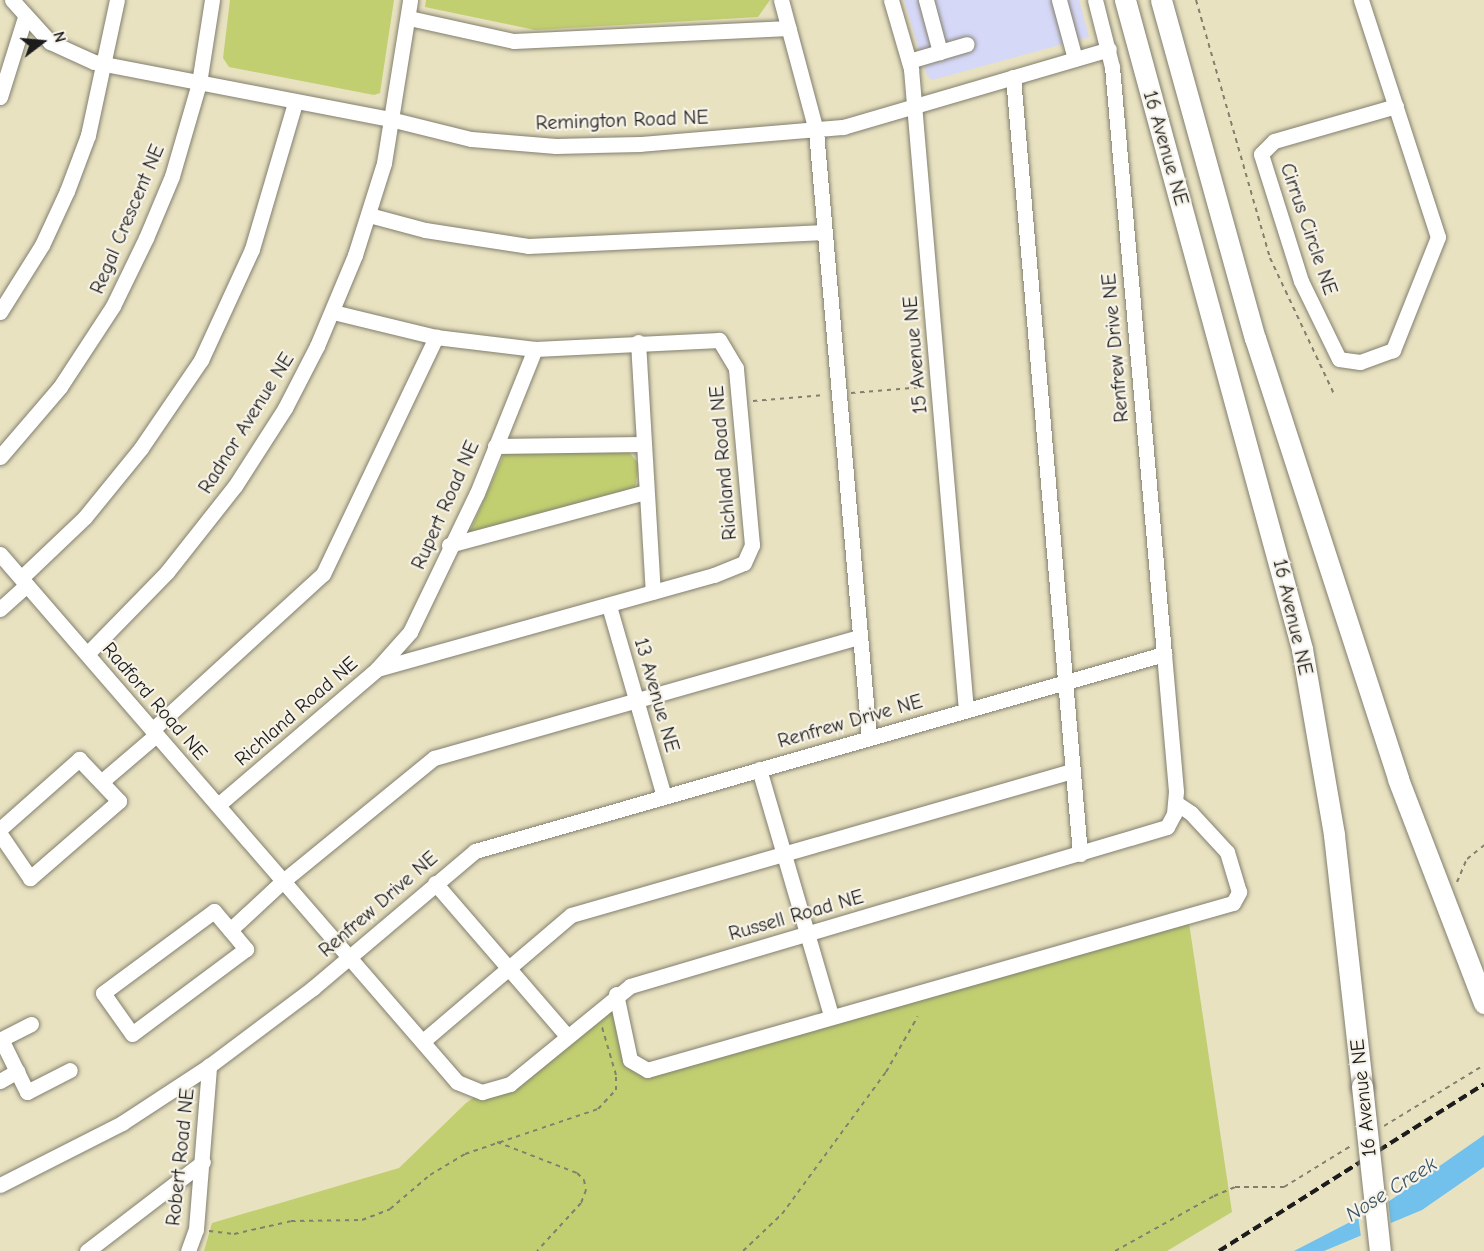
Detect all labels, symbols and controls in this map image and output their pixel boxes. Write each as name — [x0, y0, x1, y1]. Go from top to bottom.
north arrow — [12, 12, 72, 72]
text: N — [49, 30, 69, 45]
street label: 16 Avenue NE — [1138, 88, 1194, 208]
street label: Remington Road NE — [535, 105, 709, 135]
street label: Regal Crescent NE — [85, 141, 169, 297]
street label: Cirrus Circle NE — [1275, 160, 1343, 298]
street label: Renfrew Drive NE — [1097, 272, 1133, 424]
street label: 15 Avenue NE — [898, 295, 932, 415]
street label: Radnor Avenue NE — [193, 348, 299, 498]
street label: Richland Road NE — [704, 385, 742, 541]
street label: Rupert Road NE — [406, 437, 484, 573]
street label: 16 Avenue NE — [1268, 557, 1318, 677]
street label: 13 Avenue NE — [629, 635, 685, 755]
street label: Radford Road NE — [97, 637, 213, 765]
street label: Richland Road NE — [230, 651, 362, 771]
street label: Renfrew Drive NE — [775, 689, 925, 753]
street label: Renfrew Drive NE — [314, 846, 442, 962]
street label: Russell Road NE — [726, 884, 866, 946]
street label: 16 Avenue NE — [1345, 1038, 1381, 1158]
street label: Robert Road NE — [161, 1087, 199, 1227]
water label: Nose Creek — [1341, 1151, 1441, 1227]

